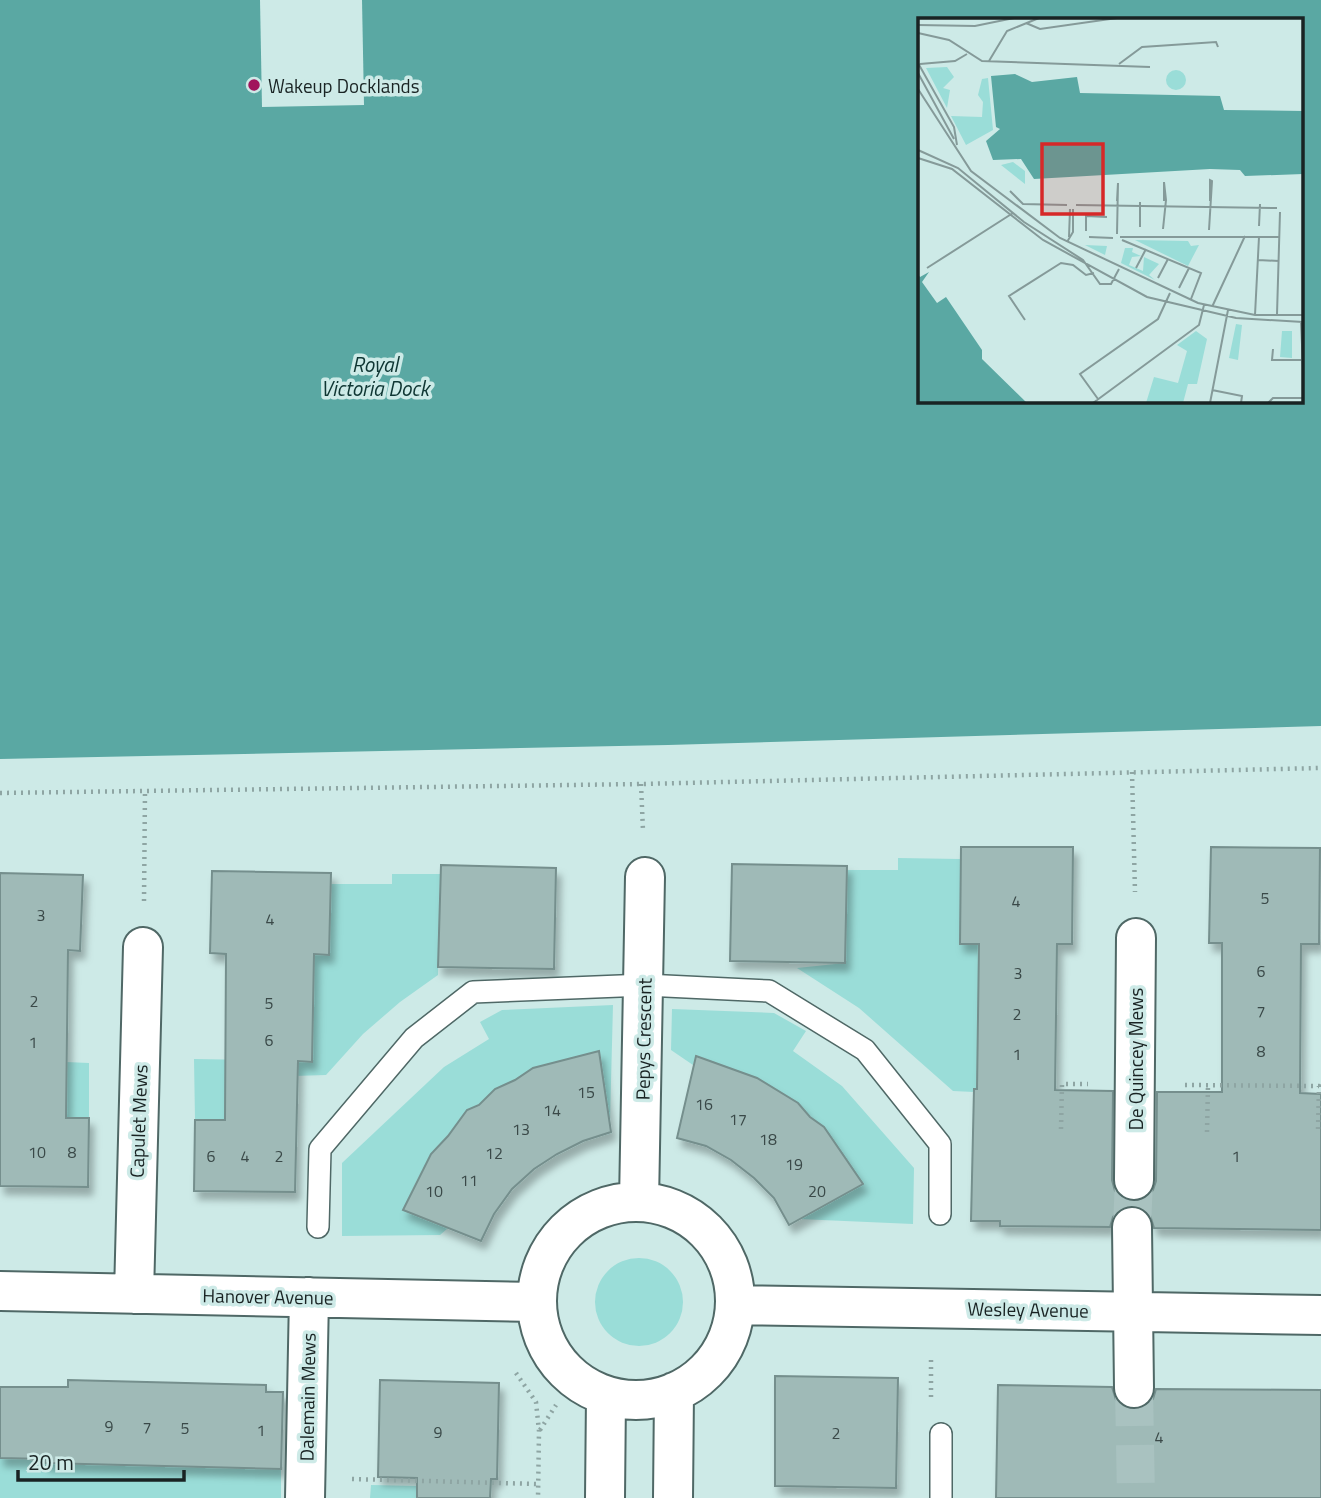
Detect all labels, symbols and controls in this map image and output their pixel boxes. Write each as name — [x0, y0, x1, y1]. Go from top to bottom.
inset map — [918, 18, 1304, 402]
place label: Wakeup Docklands — [268, 71, 420, 100]
marker: Wakeup Docklands — [246, 77, 262, 93]
water label: Royal Victoria Dock — [321, 348, 432, 404]
house number: 5 — [1261, 886, 1270, 910]
house number: 4 — [1012, 889, 1021, 913]
house number: 3 — [37, 903, 45, 927]
house number: 4 — [266, 907, 275, 931]
house number: 6 — [1257, 959, 1266, 983]
house number: 3 — [1014, 961, 1022, 985]
street label: Pepys Crescent — [627, 977, 659, 1100]
street label: De Quincey Mews — [1121, 988, 1150, 1130]
house number: 2 — [30, 989, 38, 1013]
house number: 5 — [265, 991, 274, 1015]
house number: 7 — [1257, 999, 1265, 1023]
house number: 2 — [1013, 1002, 1021, 1026]
house number: 6 — [265, 1028, 274, 1052]
house number: 1 — [29, 1030, 37, 1054]
house number: 8 — [1257, 1039, 1266, 1063]
house number: 1 — [1013, 1042, 1021, 1066]
street label: Capulet Mews — [122, 1064, 154, 1178]
house number: 15 — [577, 1080, 595, 1104]
house number: 16 — [695, 1092, 713, 1116]
house number: 14 — [543, 1098, 561, 1122]
house number: 17 — [729, 1107, 747, 1131]
house number: 13 — [512, 1117, 530, 1141]
house number: 18 — [759, 1127, 777, 1151]
house number: 10 — [28, 1140, 46, 1164]
house number: 8 — [68, 1140, 77, 1164]
house number: 12 — [485, 1141, 503, 1165]
house number: 6 — [207, 1144, 216, 1168]
house number: 4 — [241, 1144, 250, 1168]
house number: 2 — [275, 1144, 283, 1168]
house number: 1 — [1232, 1144, 1240, 1168]
house number: 19 — [785, 1152, 803, 1176]
house number: 11 — [460, 1168, 478, 1192]
house number: 10 — [425, 1179, 443, 1203]
house number: 20 — [808, 1179, 826, 1203]
street label: Hanover Avenue — [202, 1280, 334, 1312]
street label: Wesley Avenue — [967, 1293, 1089, 1325]
street label: Dalemain Mews — [291, 1332, 323, 1461]
house number: 9 — [105, 1414, 114, 1438]
house number: 7 — [143, 1415, 151, 1439]
house number: 5 — [181, 1416, 190, 1440]
house number: 1 — [257, 1418, 265, 1442]
house number: 9 — [434, 1420, 443, 1444]
house number: 2 — [832, 1421, 840, 1445]
house number: 4 — [1155, 1425, 1164, 1449]
scale bar — [18, 1438, 184, 1482]
text: 20 m — [28, 1446, 74, 1478]

